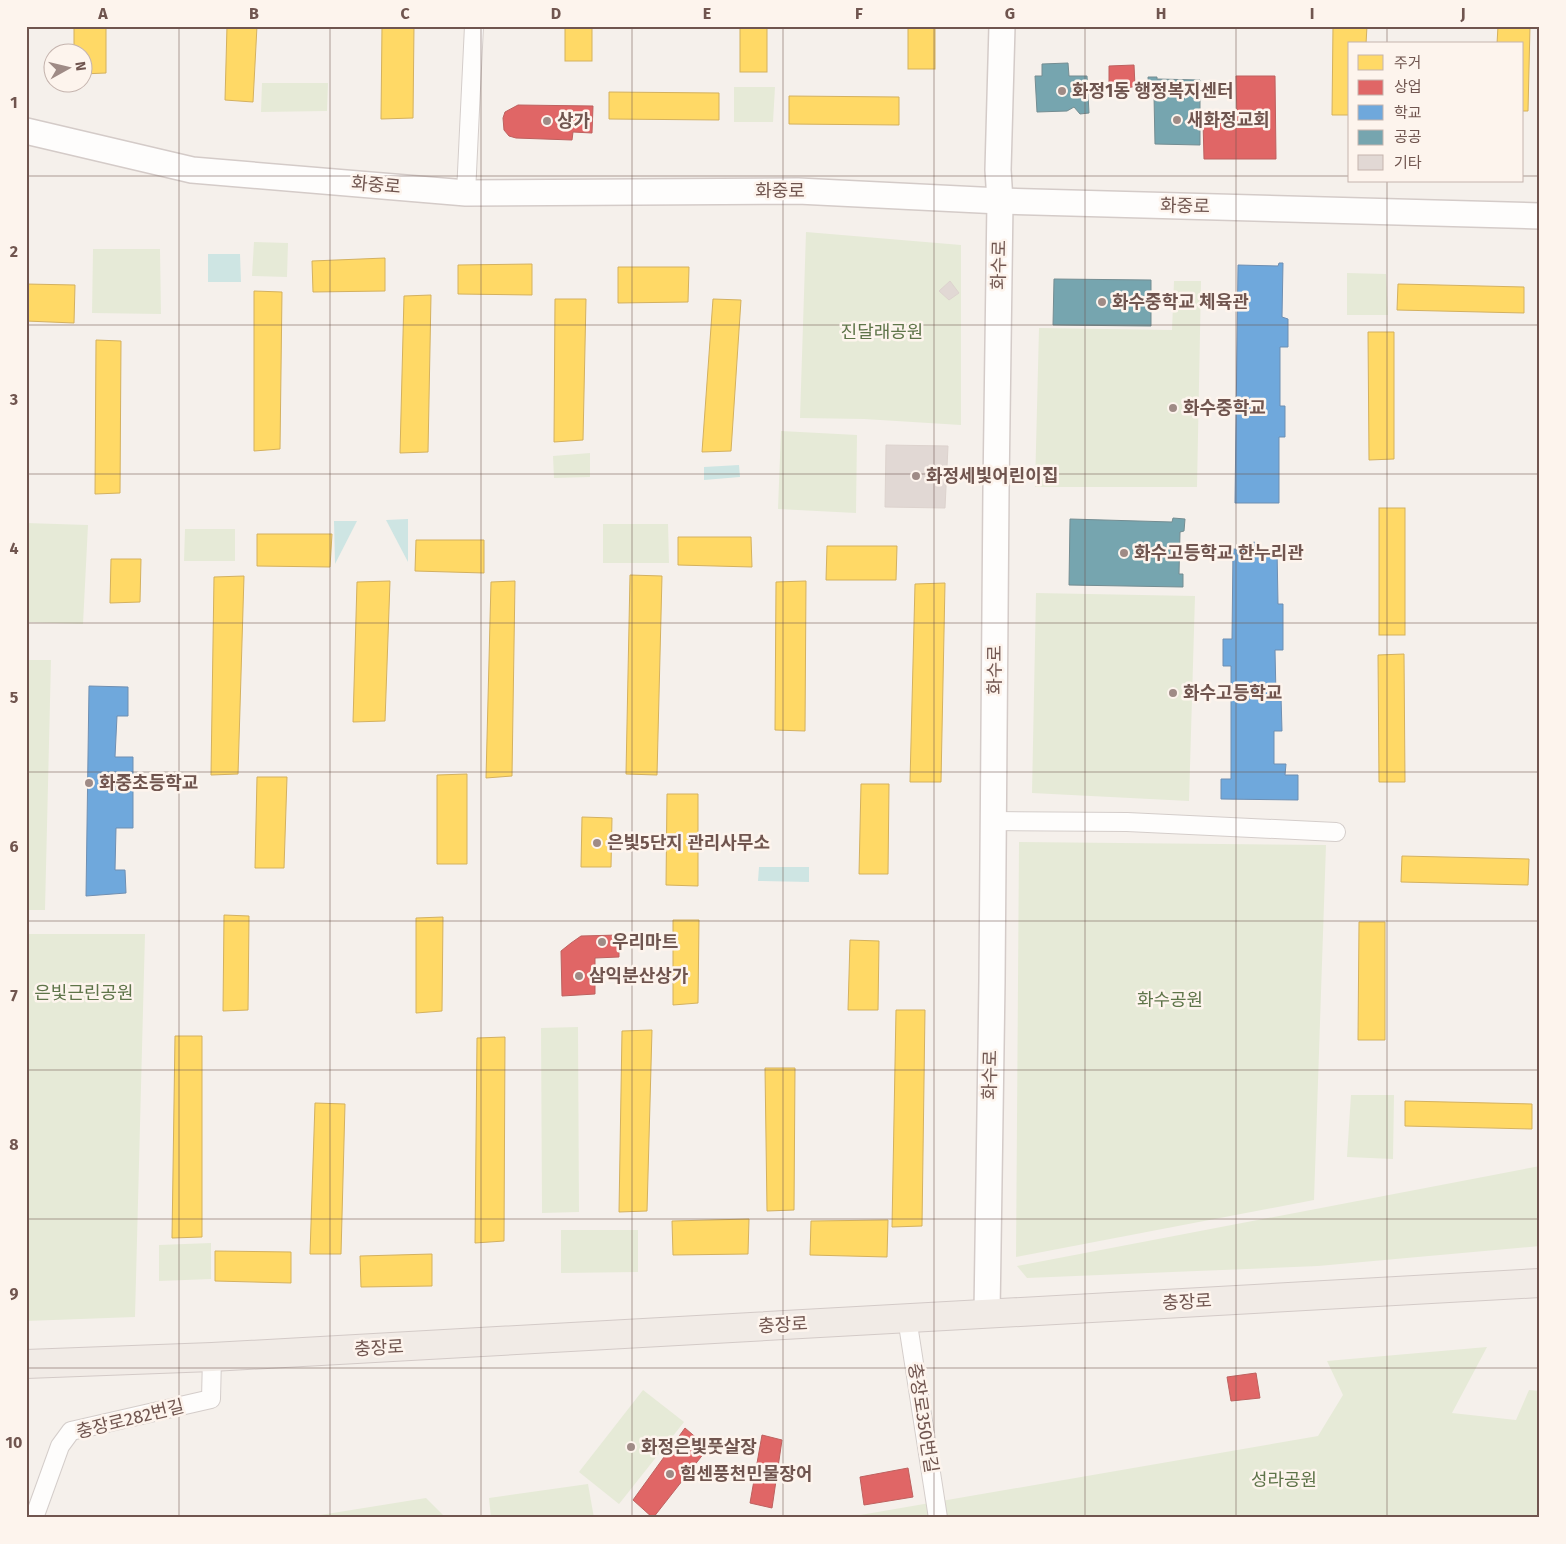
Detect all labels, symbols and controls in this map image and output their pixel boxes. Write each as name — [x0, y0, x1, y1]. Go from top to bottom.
text: A — [97, 4, 108, 23]
text: B — [249, 4, 259, 23]
text: C — [400, 4, 410, 23]
text: D — [551, 4, 561, 23]
text: E — [703, 4, 711, 23]
text: F — [855, 4, 863, 23]
text: G — [1005, 4, 1015, 23]
text: H — [1156, 4, 1166, 23]
text: I — [1310, 4, 1314, 23]
text: J — [1459, 4, 1466, 23]
north arrow — [42, 42, 92, 92]
legend — [1348, 42, 1524, 182]
text: 주거 — [1394, 54, 1422, 72]
text: N — [71, 60, 89, 72]
text: 상업 — [1394, 78, 1422, 96]
place label: 화정1동 행정복지센터 — [1072, 80, 1234, 102]
marker: 화정1동 행정복지센터 — [1056, 85, 1068, 97]
text: 1 — [10, 93, 18, 112]
text: 학교 — [1394, 104, 1422, 122]
place label: 새화정교회 — [1187, 109, 1270, 131]
place label: 상가 — [557, 110, 591, 132]
marker: 새화정교회 — [1171, 114, 1183, 126]
marker: 상가 — [541, 115, 553, 127]
text: 공공 — [1394, 128, 1422, 146]
text: 기타 — [1394, 154, 1422, 172]
street label: 화중로 — [350, 172, 402, 198]
street label: 화중로 — [755, 180, 805, 202]
street label: 화중로 — [1160, 195, 1210, 217]
street label: 화수로 — [988, 240, 1010, 290]
text: 2 — [10, 242, 18, 261]
place label: 화수중학교 체육관 — [1112, 291, 1249, 313]
marker: 화수중학교 체육관 — [1096, 296, 1108, 308]
park label: 진달래공원 — [841, 321, 923, 343]
text: 3 — [9, 390, 18, 409]
place label: 화수중학교 — [1183, 397, 1266, 419]
marker: 화수중학교 — [1167, 402, 1179, 414]
place label: 화정세빛어린이집 — [926, 465, 1058, 487]
marker: 화정세빛어린이집 — [910, 470, 922, 482]
text: 4 — [9, 539, 19, 558]
place label: 화수고등학교 한누리관 — [1134, 542, 1304, 564]
marker: 화수고등학교 한누리관 — [1118, 547, 1130, 559]
street label: 화수로 — [984, 645, 1006, 695]
place label: 화수고등학교 — [1183, 682, 1282, 704]
marker: 화수고등학교 — [1167, 687, 1179, 699]
text: 5 — [10, 688, 19, 707]
place label: 화중초등학교 — [99, 772, 198, 794]
marker: 화중초등학교 — [83, 777, 95, 789]
place label: 은빛5단지 관리사무소 — [607, 832, 770, 854]
text: 6 — [9, 837, 19, 856]
marker: 은빛5단지 관리사무소 — [591, 837, 603, 849]
place label: 우리마트 — [612, 931, 678, 953]
marker: 우리마트 — [596, 936, 608, 948]
place label: 삼익분산상가 — [589, 965, 689, 987]
marker: 삼익분산상가 — [573, 970, 585, 982]
park label: 은빛근린공원 — [34, 982, 134, 1004]
text: 7 — [10, 986, 18, 1005]
park label: 화수공원 — [1137, 989, 1203, 1011]
street label: 화수로 — [979, 1050, 1001, 1100]
text: 8 — [9, 1135, 19, 1154]
text: 9 — [10, 1284, 19, 1303]
street label: 충장로 — [1162, 1290, 1212, 1314]
street label: 충장로 — [758, 1313, 808, 1337]
street label: 충장로 — [354, 1336, 404, 1360]
street label: 충장로350번길 — [903, 1362, 943, 1474]
street label: 충장로282번길 — [74, 1395, 186, 1443]
text: 10 — [6, 1433, 22, 1452]
place label: 화정은빛풋살장 — [641, 1436, 757, 1458]
marker: 화정은빛풋살장 — [625, 1441, 637, 1453]
place label: 힘센풍천민물장어 — [680, 1463, 812, 1485]
marker: 힘센풍천민물장어 — [664, 1468, 676, 1480]
park label: 성라공원 — [1251, 1469, 1317, 1491]

